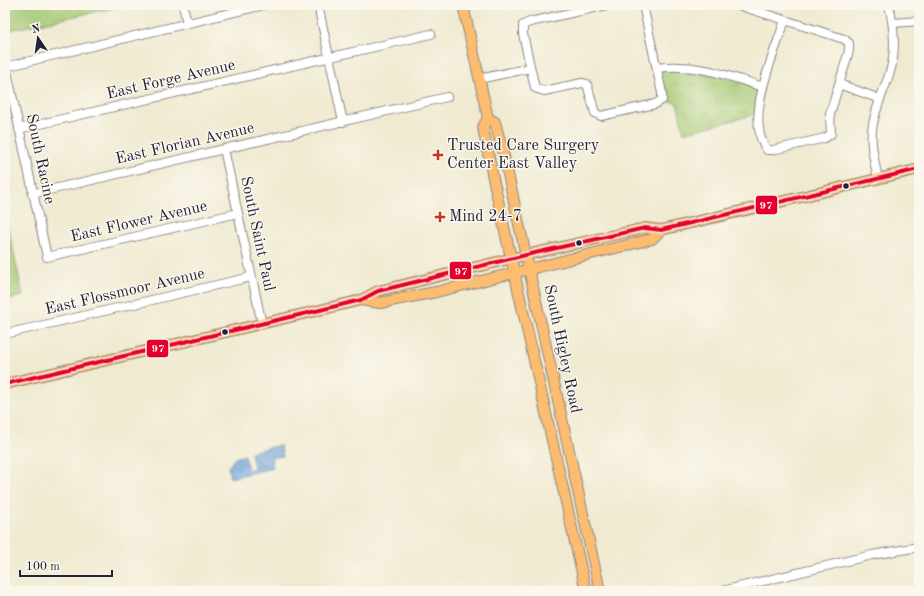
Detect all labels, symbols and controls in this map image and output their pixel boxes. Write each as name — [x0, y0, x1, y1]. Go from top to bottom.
north arrow — [18, 18, 58, 58]
text: N — [31, 23, 42, 36]
street label: East Forge Avenue — [105, 57, 237, 103]
street label: South Racine — [23, 112, 57, 206]
street label: East Florian Avenue — [114, 120, 256, 168]
place label: Trusted Care Surgery Center East Valley — [447, 138, 600, 172]
marker: Trusted Care Surgery Center East Valley — [432, 149, 444, 161]
street label: South Saint Paul — [237, 175, 277, 293]
unlabelled marker — [841, 181, 851, 191]
line badge: 97 — [755, 195, 778, 215]
street label: East Flower Avenue — [69, 198, 209, 246]
text: 97 — [760, 201, 772, 212]
place label: Mind 24-7 — [449, 209, 522, 225]
marker: Mind 24-7 — [434, 211, 446, 223]
unlabelled marker — [574, 238, 584, 248]
line badge: 97 — [449, 261, 472, 280]
street label: East Flossmoor Avenue — [44, 266, 206, 318]
text: 97 — [455, 267, 467, 278]
street label: South Higley Road — [541, 283, 583, 415]
unlabelled marker — [220, 327, 230, 337]
line badge: 97 — [146, 339, 169, 358]
text: 97 — [152, 344, 164, 355]
scale bar — [20, 552, 112, 578]
text: 100 m — [26, 561, 60, 573]

